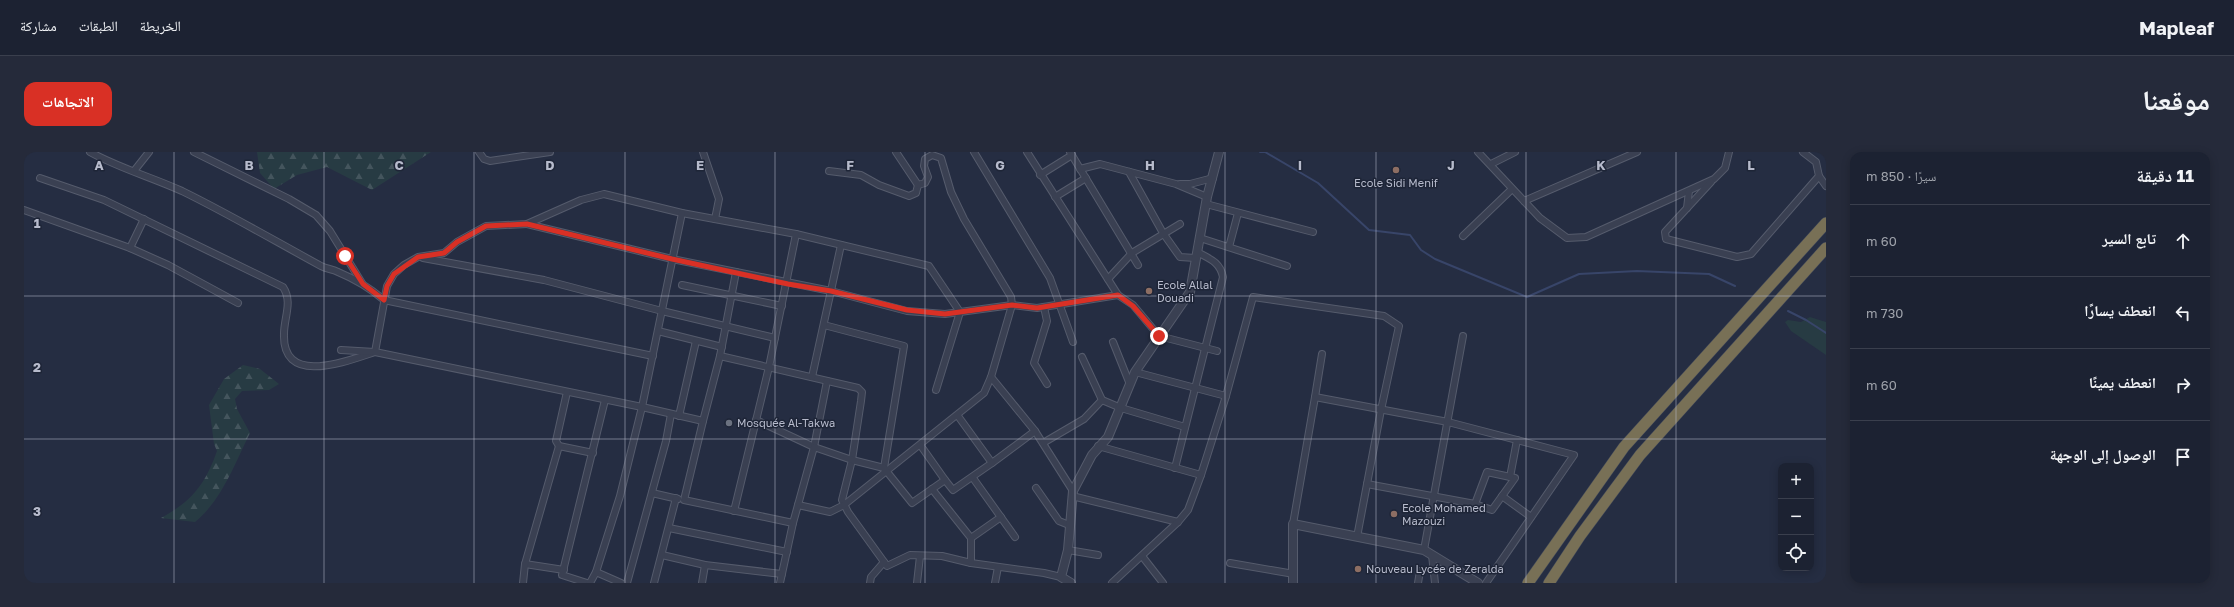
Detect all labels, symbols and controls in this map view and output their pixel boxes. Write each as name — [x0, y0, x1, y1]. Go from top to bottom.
text: Mapleaf — [2139, 16, 2214, 39]
text: مشاركة — [20, 17, 57, 34]
text: الطبقات — [79, 17, 118, 34]
text: الخريطة — [140, 17, 181, 34]
button: الاتجاهات — [24, 82, 112, 126]
text: موقعنا — [2142, 83, 2210, 116]
text: A — [94, 157, 104, 173]
text: B — [244, 157, 254, 173]
text: C — [394, 157, 404, 173]
text: D — [545, 157, 555, 173]
text: E — [696, 157, 704, 173]
text: F — [846, 157, 854, 173]
text: G — [995, 157, 1005, 173]
text: H — [1145, 157, 1155, 173]
text: I — [1298, 157, 1302, 173]
text: J — [1447, 157, 1455, 173]
text: K — [1596, 157, 1606, 173]
text: L — [1747, 157, 1755, 173]
marker: Ecole Sidi Menif — [1391, 165, 1401, 175]
text: 11 دقيقة — [2137, 165, 2194, 186]
text: سيرًا · 850 m — [1866, 168, 1936, 184]
place label: Ecole Sidi Menif — [1354, 176, 1438, 189]
text: 1 — [34, 215, 41, 231]
text: تابع السير — [2102, 229, 2156, 247]
icon: ahead — [2172, 230, 2194, 252]
text: 60 m — [1866, 233, 1897, 249]
route start — [336, 247, 354, 265]
place label: Ecole Allal Douadi — [1157, 278, 1213, 304]
marker: Ecole Allal Douadi — [1144, 286, 1154, 296]
text: انعطف يسارًا — [2084, 301, 2156, 319]
icon: left — [2172, 302, 2194, 324]
text: 730 m — [1866, 305, 1903, 321]
route end — [1150, 327, 1168, 345]
text: 2 — [33, 359, 41, 375]
text: انعطف يمينًا — [2089, 373, 2156, 391]
icon: right — [2172, 374, 2194, 396]
text: 60 m — [1866, 377, 1897, 393]
place label: Mosquée Al-Takwa — [737, 416, 835, 429]
marker: Mosquée Al-Takwa — [724, 418, 734, 428]
text: الوصول إلى الوجهة — [2050, 445, 2156, 463]
icon: arrive — [2172, 446, 2194, 468]
map controls — [1778, 463, 1814, 571]
button: + — [1778, 463, 1814, 499]
button: − — [1778, 499, 1814, 535]
place label: Ecole Mohamed Mazouzi — [1402, 501, 1486, 527]
text: 3 — [33, 503, 41, 519]
marker: Ecole Mohamed Mazouzi — [1389, 509, 1399, 519]
button: locate — [1778, 535, 1814, 571]
place label: Nouveau Lycée de Zeralda — [1366, 562, 1504, 575]
marker: Nouveau Lycée de Zeralda — [1353, 564, 1363, 574]

